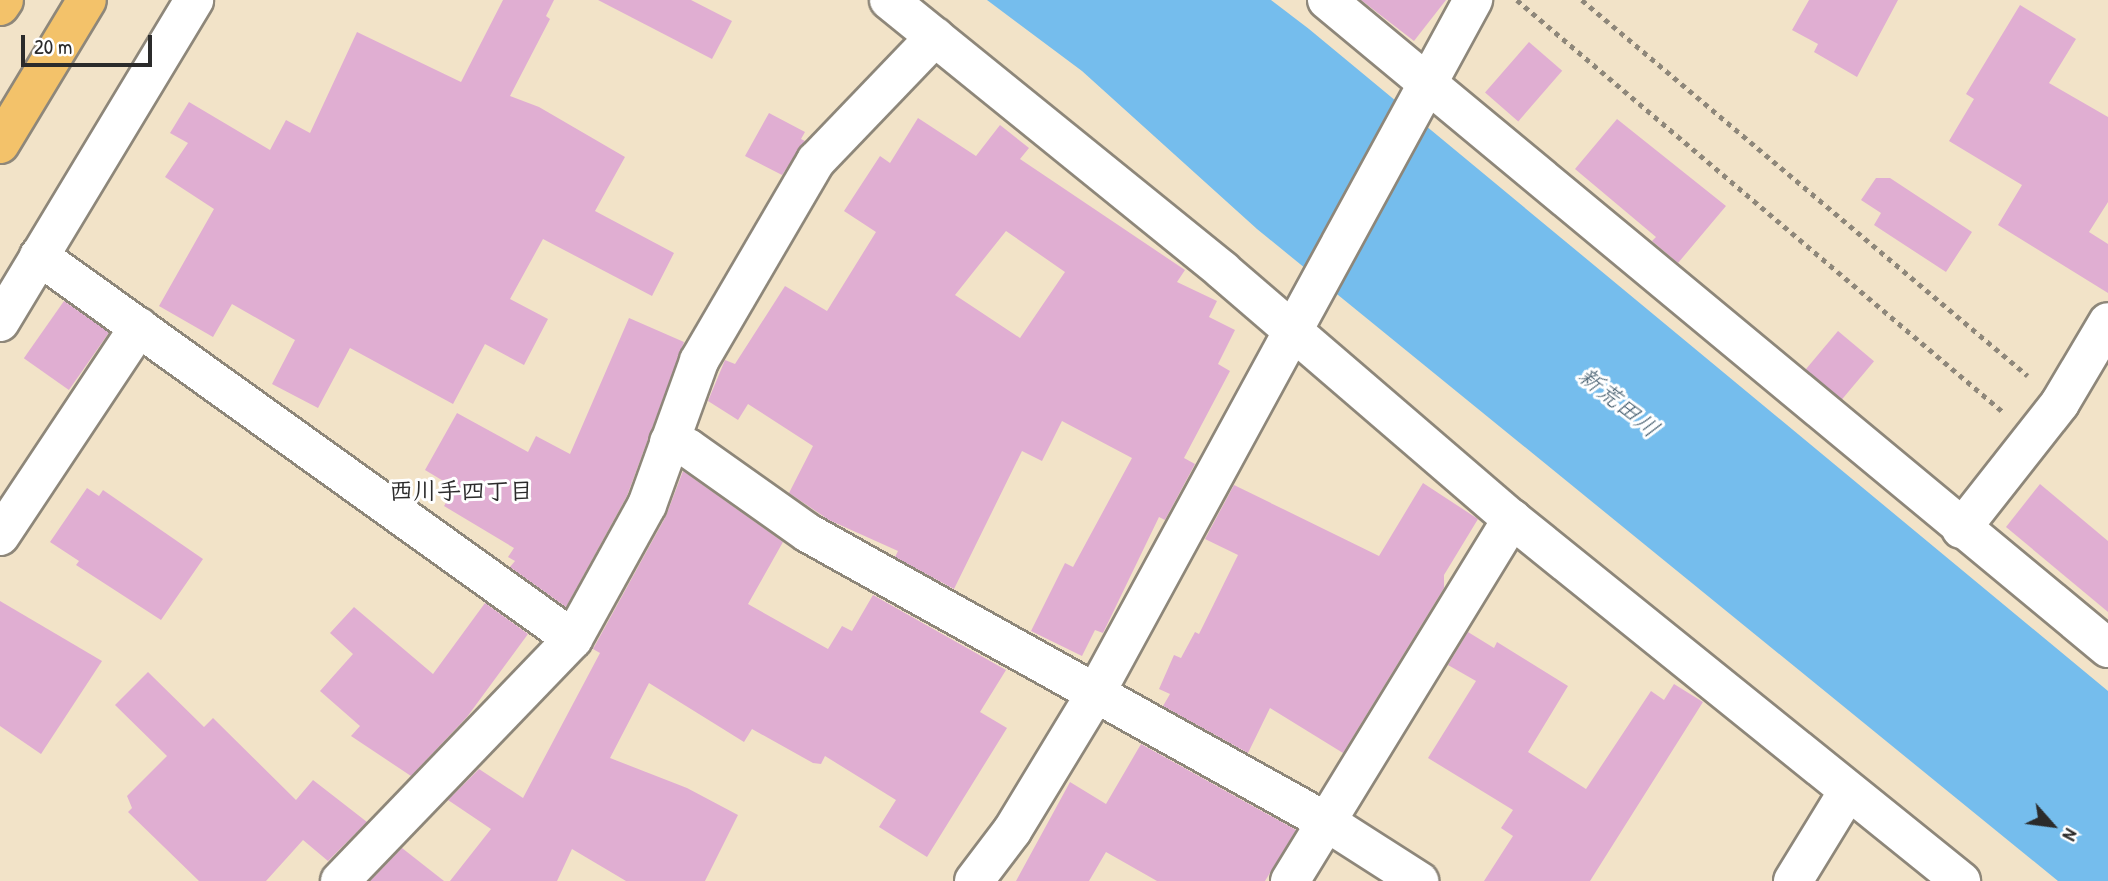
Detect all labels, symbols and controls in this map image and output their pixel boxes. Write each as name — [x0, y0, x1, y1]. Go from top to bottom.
scale bar — [24, 21, 156, 65]
text: 20 m — [34, 32, 72, 61]
water label: 新荒田川 — [1573, 361, 1665, 443]
district label: 西川手四丁目 — [389, 477, 533, 505]
north arrow — [2017, 790, 2087, 860]
text: N — [2057, 824, 2084, 845]

